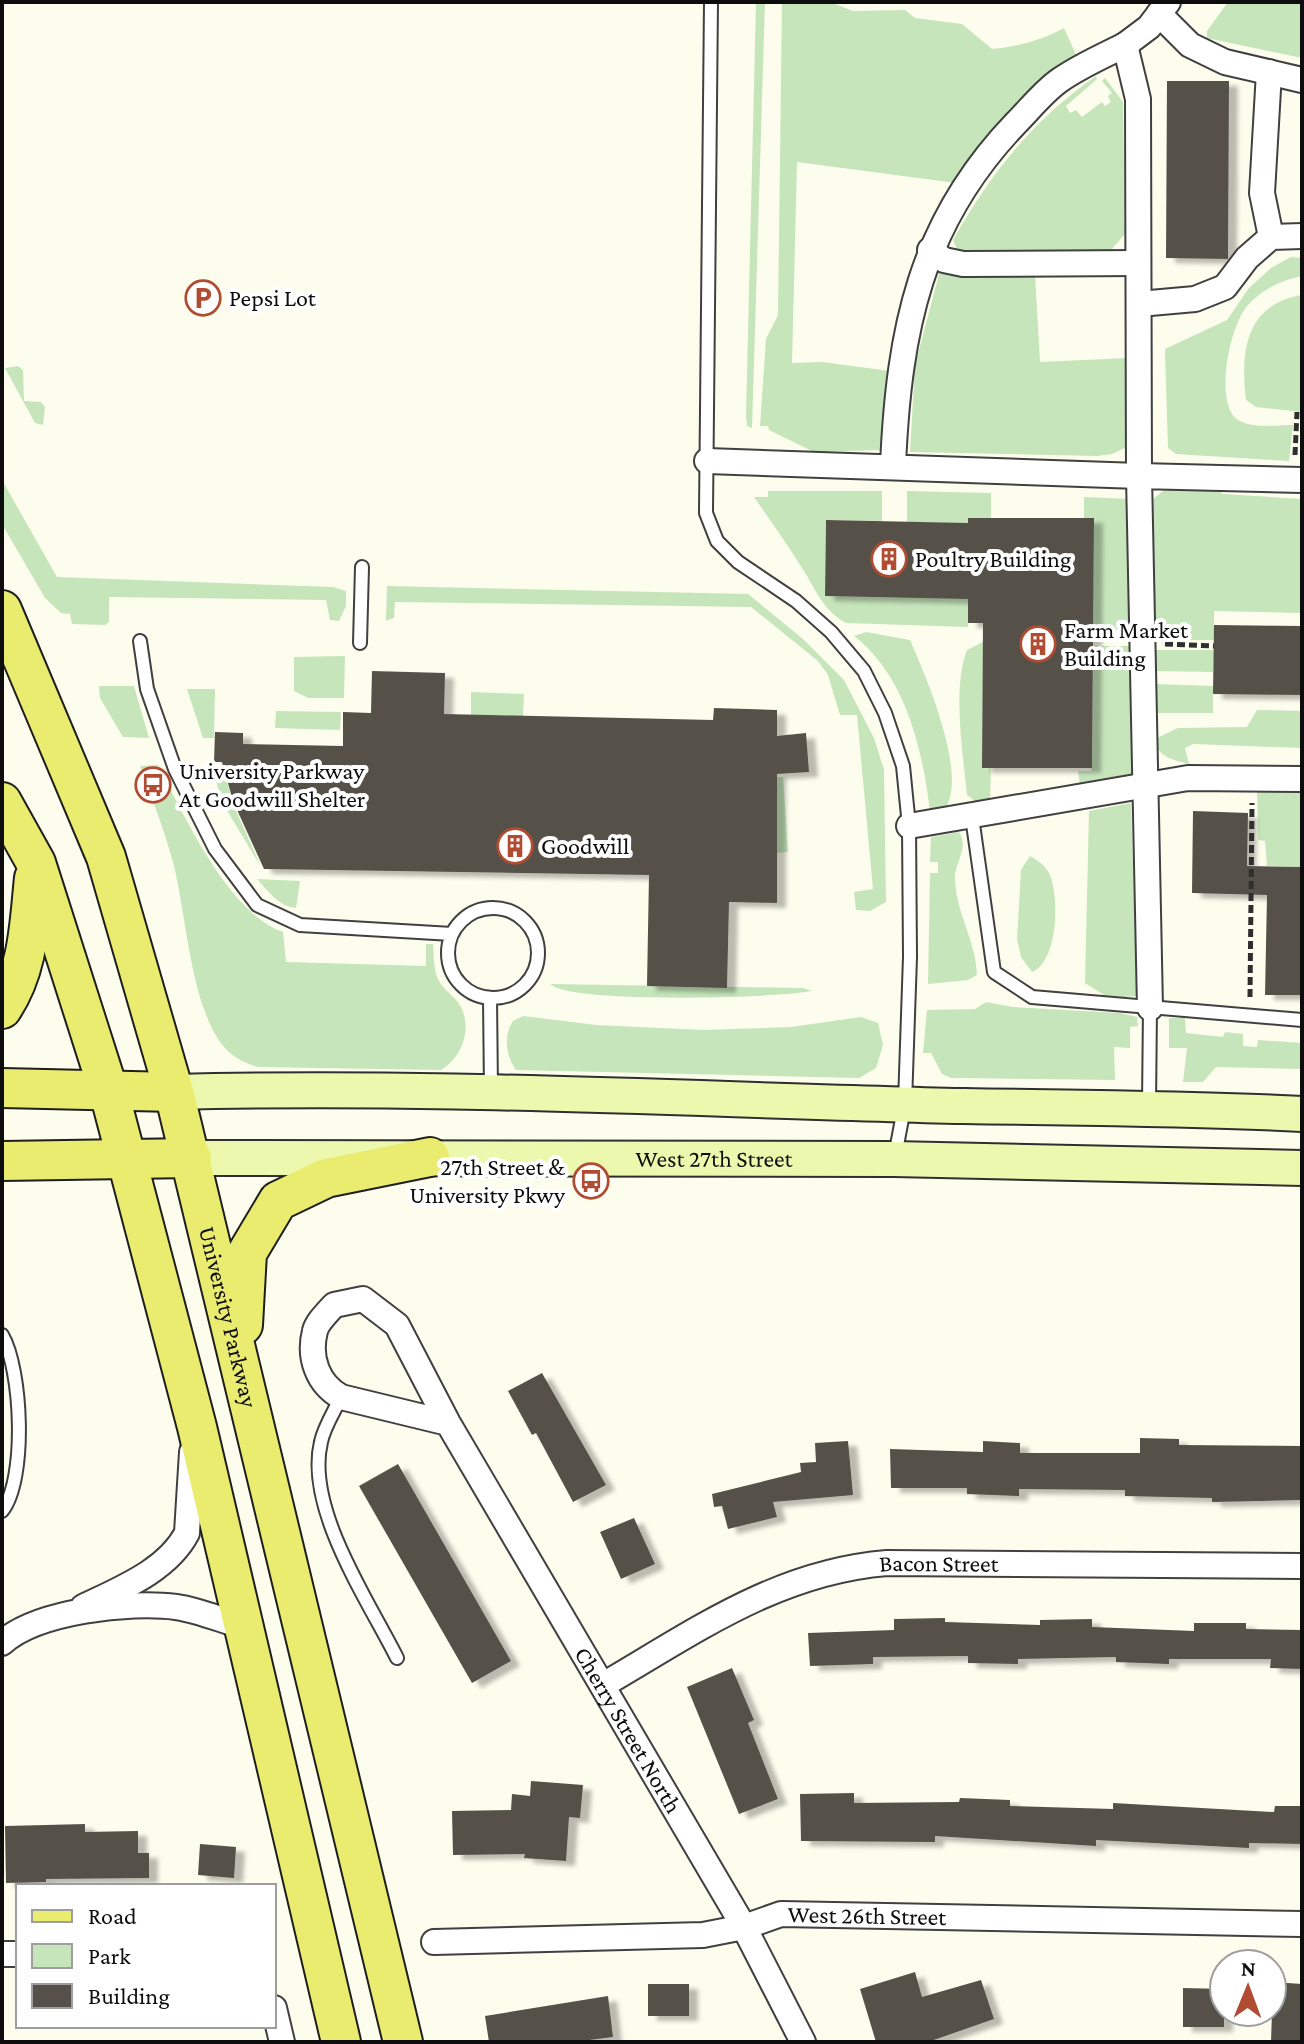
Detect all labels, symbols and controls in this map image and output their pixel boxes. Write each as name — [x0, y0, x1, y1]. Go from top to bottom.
parking icon: Pepsi Lot — [184, 279, 222, 317]
place label: Pepsi Lot — [229, 284, 317, 311]
building icon: Poultry Building — [870, 540, 908, 578]
place label: Poultry Building — [915, 545, 1072, 572]
place label: Farm Market Building — [1064, 616, 1189, 671]
building icon: Farm Market Building — [1019, 625, 1057, 663]
place label: University Parkway At Goodwill Shelter — [179, 757, 366, 812]
bus stop icon: University Parkway At Goodwill Shelter — [134, 766, 172, 804]
building icon: Goodwill — [496, 827, 534, 865]
place label: Goodwill — [541, 832, 629, 859]
street label: West 27th Street — [635, 1145, 794, 1172]
place label: 27th Street & University Pkwy — [409, 1153, 566, 1208]
bus stop icon: 27th Street & University Pkwy — [572, 1162, 610, 1200]
street label: University Parkway — [194, 1224, 264, 1411]
street label: Bacon Street — [878, 1549, 1000, 1577]
street label: Cherry Street North — [570, 1642, 688, 1818]
legend — [16, 1884, 276, 2028]
street label: West 26th Street — [787, 1900, 947, 1930]
text: Road — [88, 1902, 137, 1929]
text: Park — [88, 1942, 131, 1969]
north arrow — [1208, 1948, 1288, 2028]
text: N — [1241, 1956, 1256, 1981]
text: Building — [88, 1982, 170, 2009]

